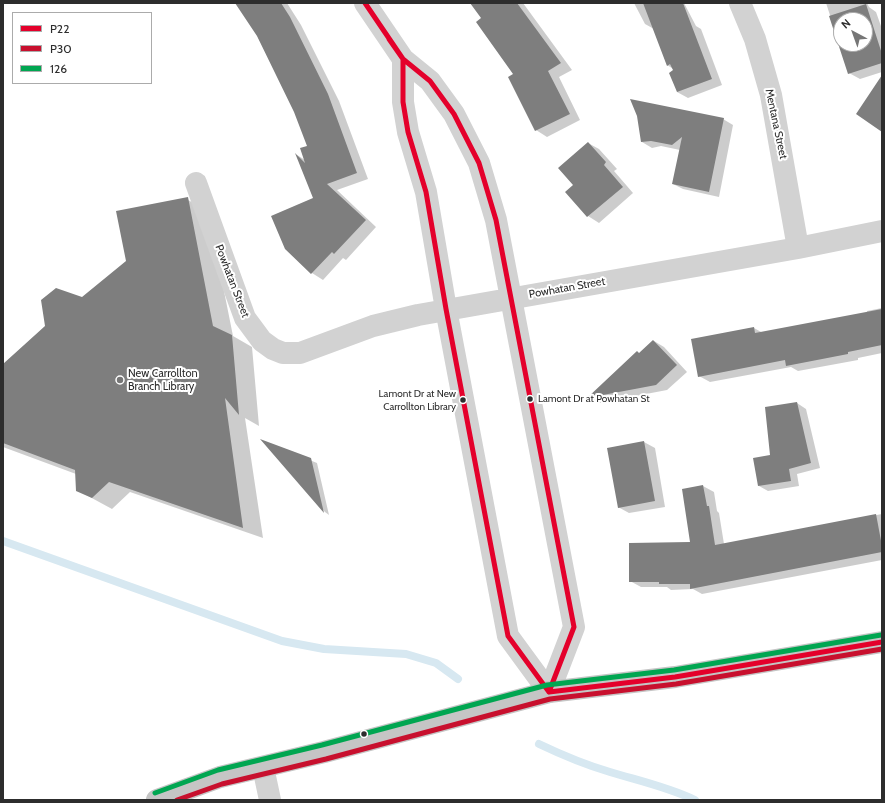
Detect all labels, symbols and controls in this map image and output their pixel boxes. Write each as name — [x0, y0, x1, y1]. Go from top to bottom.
legend — [12, 12, 152, 84]
north arrow — [833, 12, 873, 52]
text: N — [838, 16, 853, 32]
text: P22 — [50, 21, 69, 36]
text: P30 — [50, 41, 72, 56]
text: 126 — [50, 61, 67, 76]
street label: Mentana Street — [762, 88, 790, 160]
street label: Powhatan Street — [212, 243, 252, 319]
street label: Powhatan Street — [528, 275, 606, 301]
place label: New Carrollton Branch Library — [128, 367, 198, 393]
marker: New Carrollton Branch Library — [115, 375, 125, 385]
place label: Lamont Dr at New Carrollton Library — [379, 388, 456, 412]
place label: Lamont Dr at Powhatan St — [538, 393, 650, 405]
marker: Lamont Dr at Powhatan St — [525, 394, 535, 404]
marker: Lamont Dr at New Carrollton Library — [458, 395, 468, 405]
unlabelled marker — [359, 729, 369, 739]

